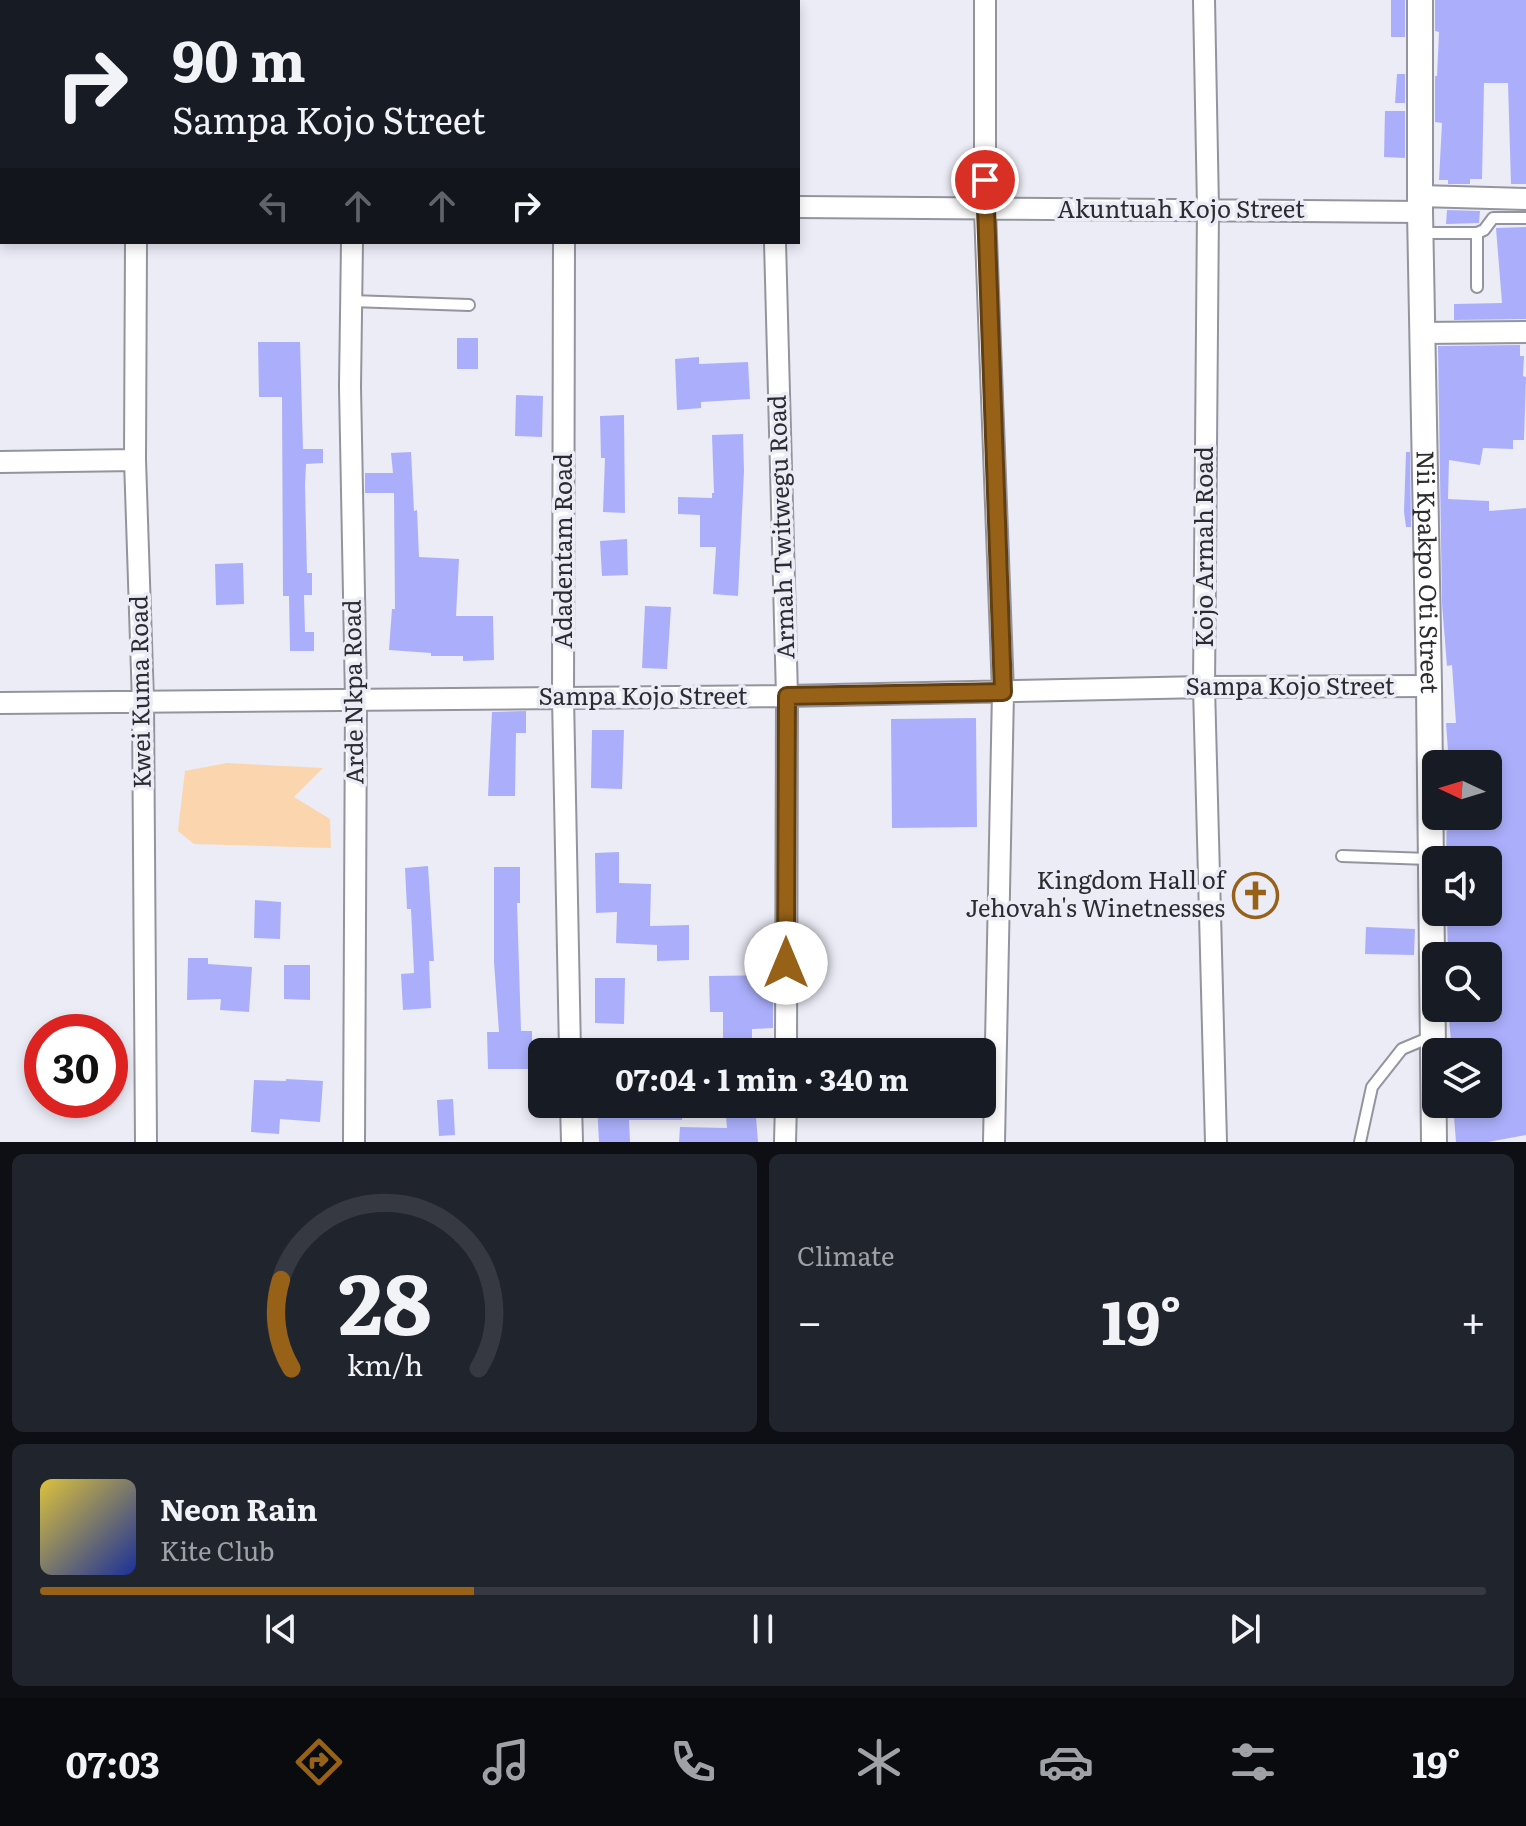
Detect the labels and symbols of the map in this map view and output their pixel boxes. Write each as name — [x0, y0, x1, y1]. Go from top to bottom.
pin — [951, 146, 1019, 214]
street label: Akuntuah Kojo Street — [1057, 190, 1305, 225]
street label: Armah Twitwegu Road — [757, 394, 802, 660]
street label: Kojo Armah Road — [1185, 446, 1220, 648]
street label: Nii Kpakpo Oti Street — [1410, 450, 1449, 694]
street label: Adadentam Road — [544, 453, 579, 649]
street label: Kwei Kuma Road — [119, 595, 158, 789]
street label: Arde Nkpa Road — [332, 599, 371, 785]
street label: Sampa Kojo Street — [1185, 667, 1395, 702]
street label: Sampa Kojo Street — [538, 677, 748, 712]
north arrow — [1422, 750, 1502, 830]
place label: Kingdom Hall of Jehovah's Winetnesses — [966, 861, 1227, 924]
church icon: Kingdom Hall of Jehovah's Winetnesses — [1232, 871, 1280, 919]
position arrow — [744, 921, 828, 1005]
speed limit sign: 30 — [24, 1014, 128, 1118]

